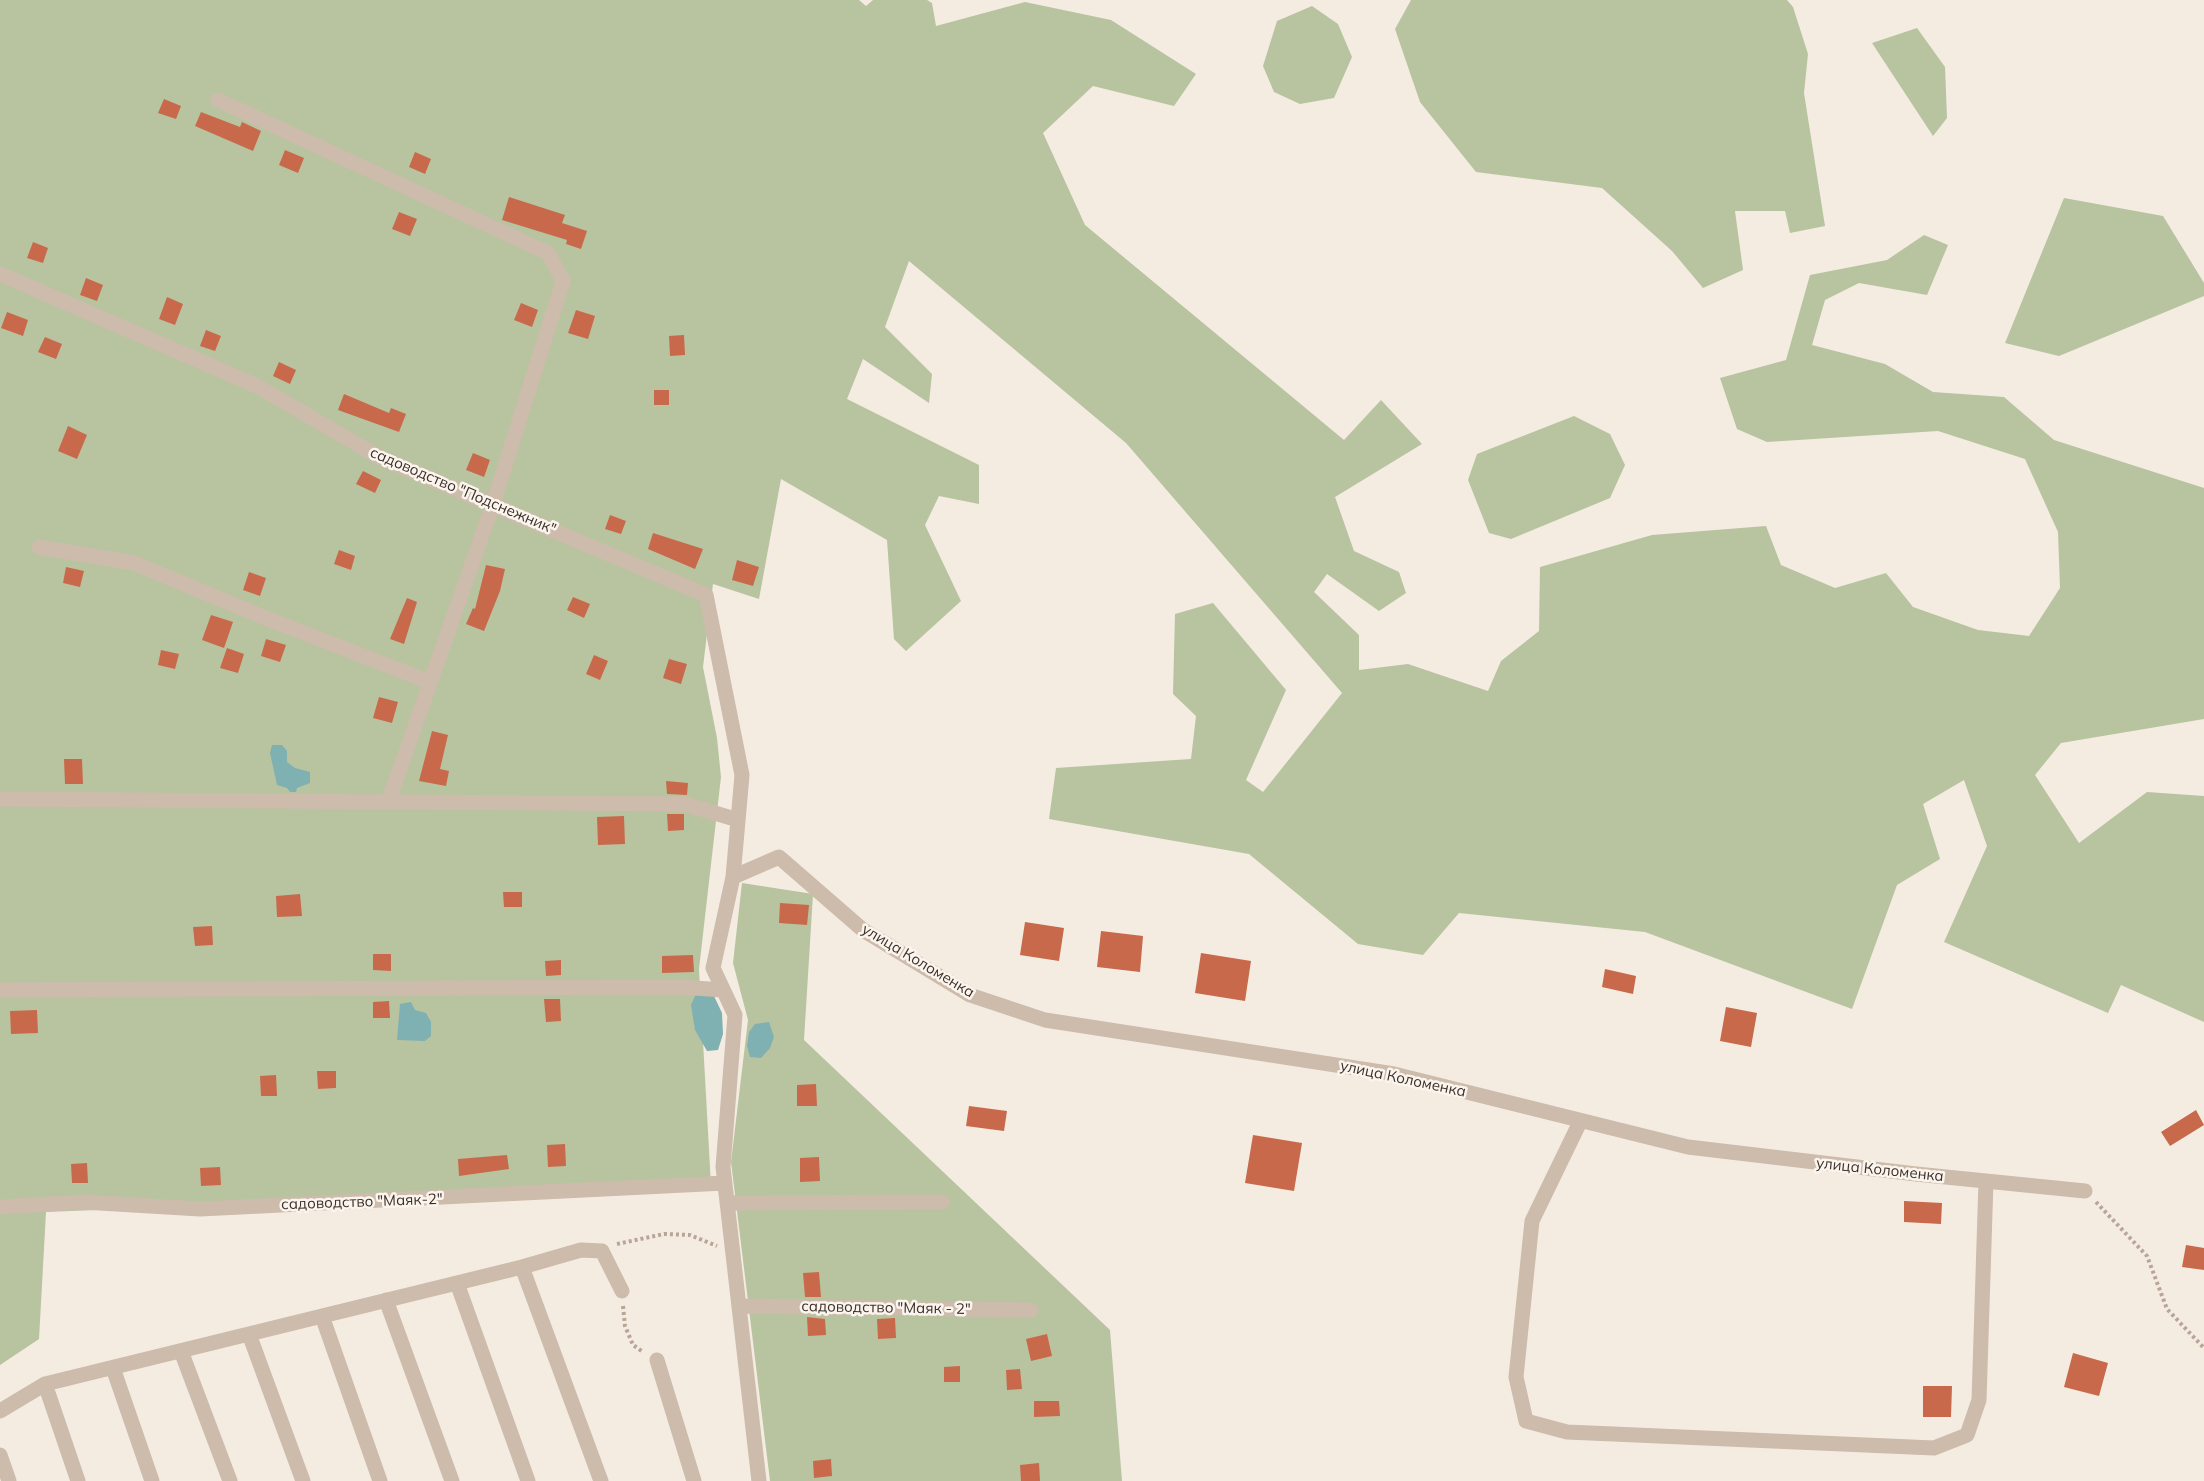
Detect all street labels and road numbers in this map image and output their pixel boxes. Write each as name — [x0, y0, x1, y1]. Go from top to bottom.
street label: садоводство "Подснежник" — [367, 444, 559, 538]
street label: улица Коломенка — [858, 920, 978, 1002]
street label: улица Коломенка — [1338, 1057, 1468, 1101]
street label: улица Коломенка — [1815, 1154, 1945, 1186]
street label: садоводство "Маяк-2" — [281, 1190, 443, 1214]
street label: садоводство "Маяк - 2" — [801, 1298, 971, 1318]

